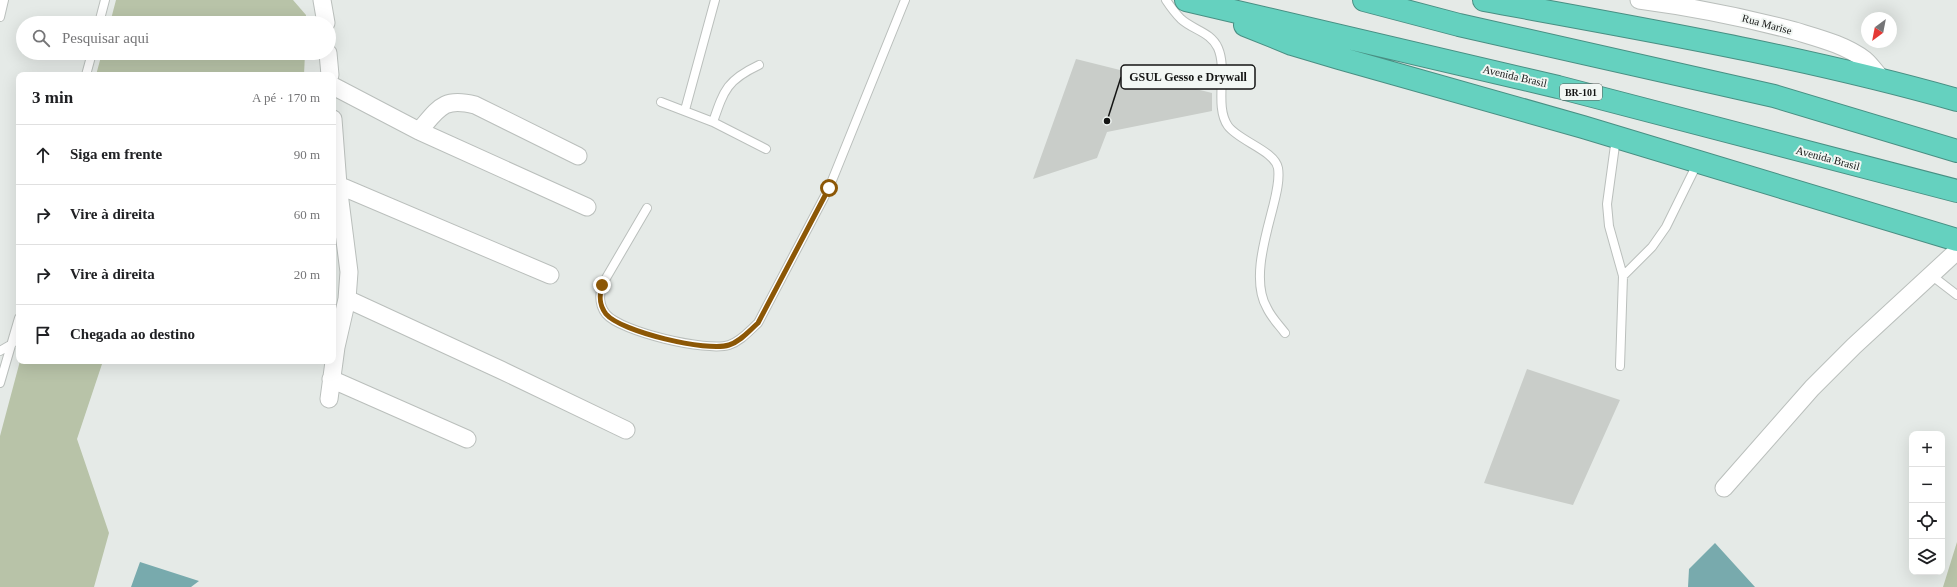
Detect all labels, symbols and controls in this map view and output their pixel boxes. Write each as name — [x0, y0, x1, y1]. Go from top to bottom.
street label: Rua Marise — [1741, 12, 1793, 36]
north arrow — [1861, 12, 1897, 48]
search box — [16, 16, 336, 60]
icon: search — [30, 27, 52, 49]
text: Pesquisar aqui — [62, 30, 149, 46]
street label: Avenida Brasil — [1482, 63, 1548, 89]
callout: GSUL Gesso e Drywall — [1121, 65, 1255, 89]
text: GSUL Gesso e Drywall — [1129, 70, 1247, 84]
road number: BR-101 — [1560, 84, 1602, 100]
text: 3 min — [32, 88, 73, 107]
text: A pé · 170 m — [252, 90, 320, 105]
icon: ahead — [32, 144, 54, 166]
street label: Avenida Brasil — [1795, 144, 1861, 172]
text: Siga em frente — [70, 146, 162, 162]
text: 90 m — [294, 147, 320, 162]
route start — [820, 179, 838, 197]
icon: right — [32, 204, 54, 226]
text: Vire à direita — [70, 206, 155, 222]
text: 60 m — [294, 207, 320, 222]
icon: right — [32, 264, 54, 286]
text: Vire à direita — [70, 266, 155, 282]
text: 20 m — [294, 267, 320, 282]
route end — [593, 276, 611, 294]
icon: arrive — [32, 324, 54, 346]
text: Chegada ao destino — [70, 326, 195, 342]
map controls — [1909, 431, 1945, 575]
button: + — [1909, 431, 1945, 467]
button: − — [1909, 467, 1945, 503]
button: locate — [1909, 503, 1945, 539]
button: layers — [1909, 539, 1945, 575]

